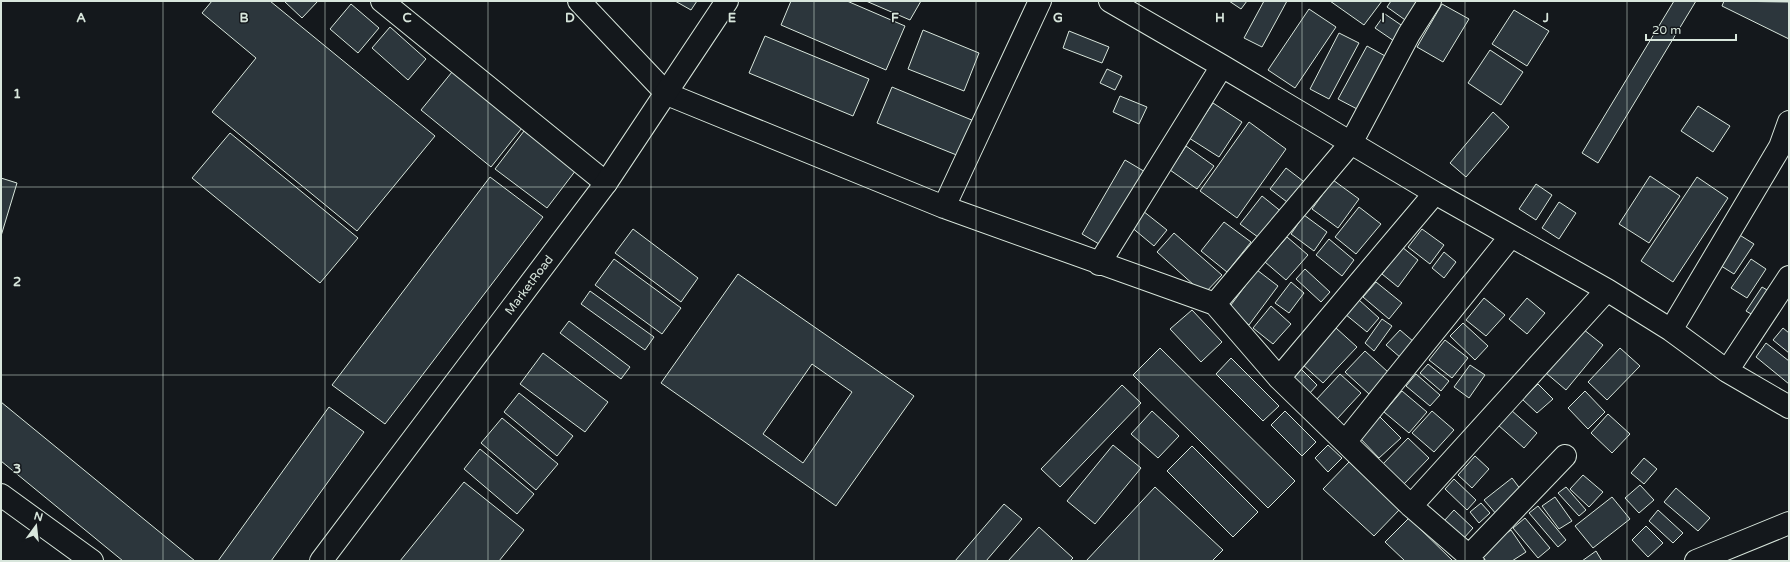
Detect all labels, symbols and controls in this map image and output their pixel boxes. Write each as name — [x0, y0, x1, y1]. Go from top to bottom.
text: A — [76, 10, 86, 26]
text: B — [239, 10, 249, 26]
text: C — [402, 10, 412, 26]
text: D — [565, 10, 575, 26]
text: E — [728, 10, 736, 26]
text: F — [891, 10, 899, 26]
text: G — [1053, 10, 1063, 26]
text: H — [1215, 10, 1225, 26]
text: I — [1381, 10, 1385, 26]
text: J — [1542, 10, 1549, 26]
scale bar — [1646, 16, 1736, 42]
text: 20 m — [1652, 23, 1681, 37]
text: 1 — [13, 86, 21, 102]
street label: MarketRoad — [502, 252, 556, 318]
text: 2 — [13, 274, 21, 290]
text: 3 — [13, 461, 21, 477]
north arrow — [16, 506, 56, 546]
text: N — [33, 509, 44, 524]

